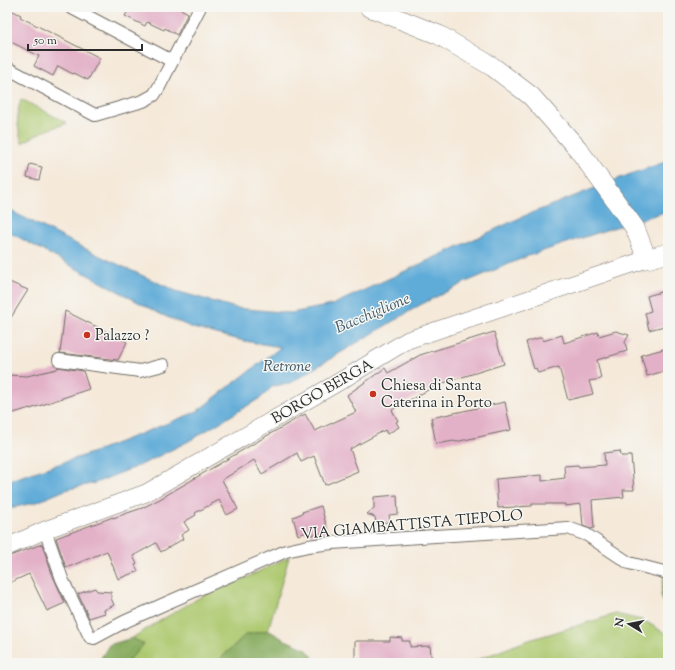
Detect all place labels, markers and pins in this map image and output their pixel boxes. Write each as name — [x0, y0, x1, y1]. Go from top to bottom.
place label: Palazzo ? — [95, 326, 149, 347]
marker: Palazzo ? — [82, 330, 92, 340]
place label: Chiesa di Santa Caterina in Porto — [381, 376, 492, 414]
marker: Chiesa di Santa Caterina in Porto — [368, 389, 378, 399]

